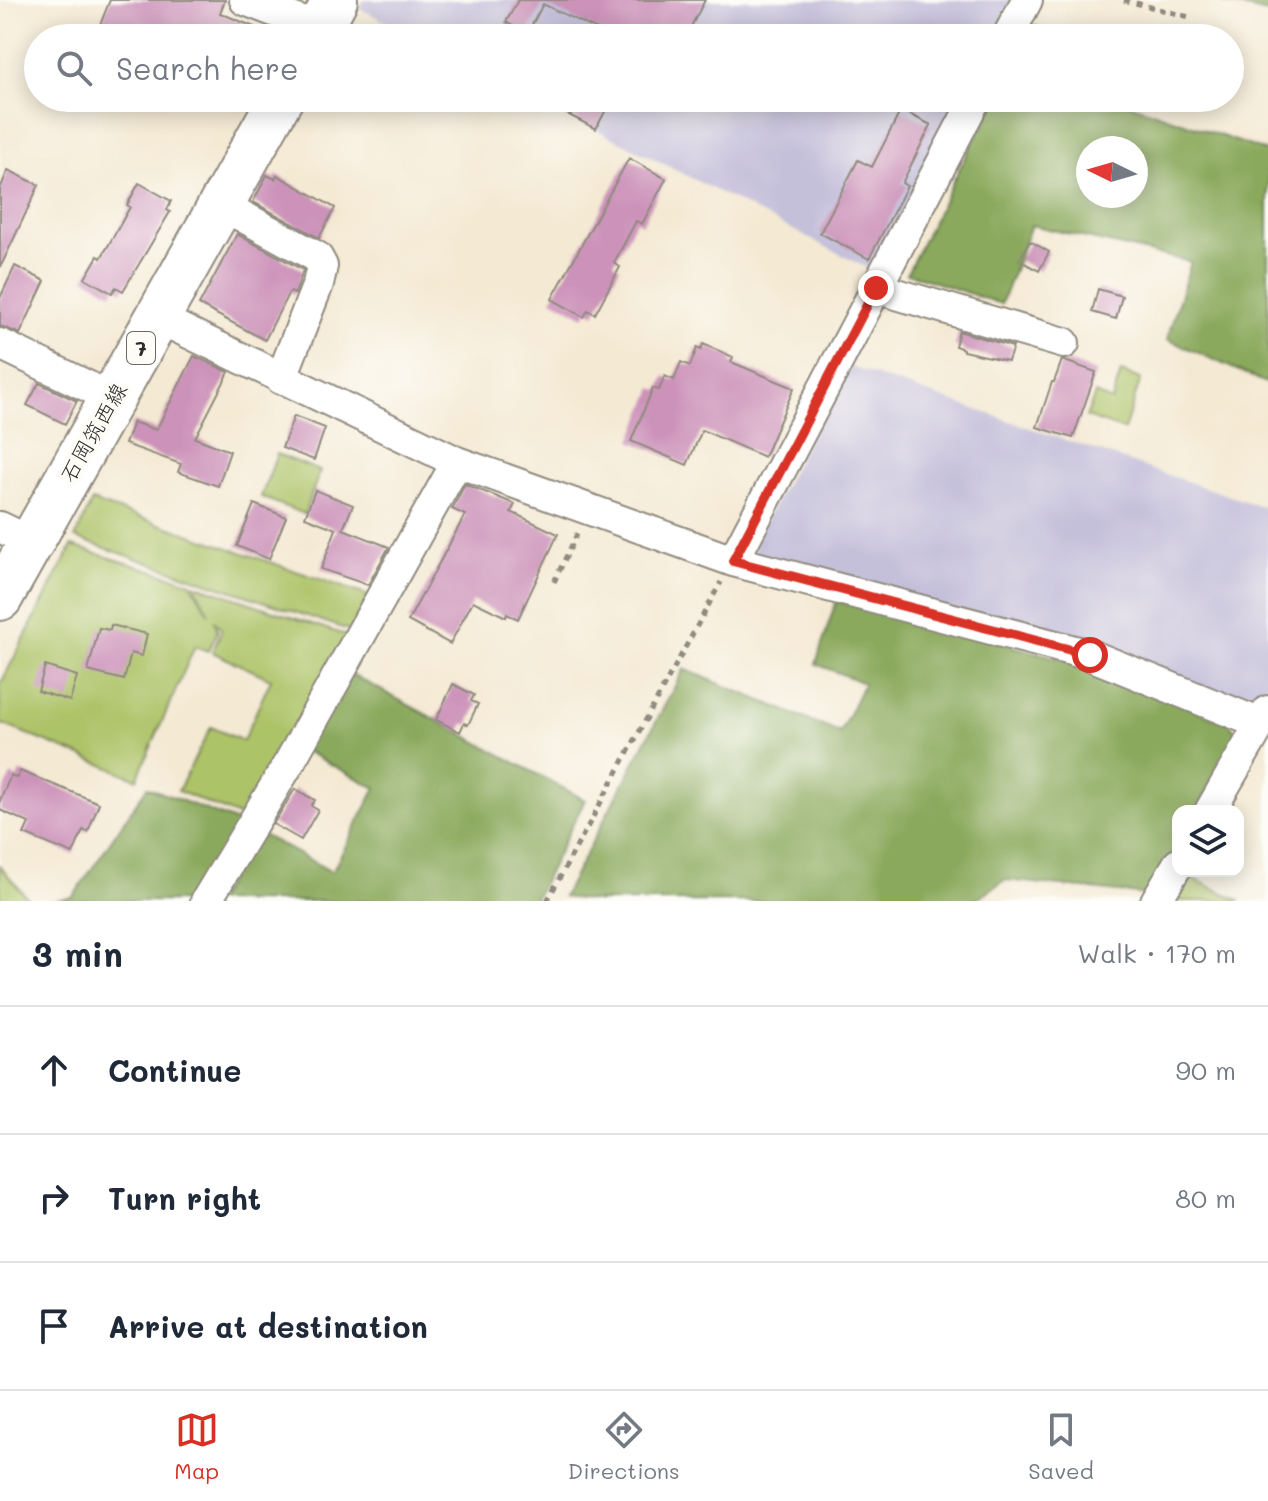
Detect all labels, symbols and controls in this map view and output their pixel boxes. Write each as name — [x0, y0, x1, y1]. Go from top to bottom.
search box — [24, 24, 1244, 112]
icon: search — [52, 46, 96, 90]
text: Search here — [116, 48, 299, 88]
north arrow — [1076, 136, 1148, 208]
route end — [858, 270, 894, 306]
road number: 7 — [127, 332, 155, 364]
street label: 石岡筑西線 — [53, 377, 133, 487]
route start — [1072, 637, 1108, 673]
map controls — [1172, 805, 1244, 877]
button: layers — [1172, 805, 1244, 877]
text: 3 min — [32, 931, 123, 976]
text: Walk · 170 m — [1078, 936, 1236, 970]
icon: ahead — [32, 1048, 76, 1092]
text: Continue — [108, 1050, 241, 1090]
text: 90 m — [1176, 1053, 1236, 1087]
icon: right — [32, 1176, 76, 1220]
text: Turn right — [108, 1178, 261, 1218]
text: 80 m — [1175, 1181, 1236, 1215]
icon: arrive — [32, 1304, 76, 1348]
text: Arrive at destination — [108, 1306, 428, 1346]
tab: Map — [174, 1408, 219, 1485]
tab: Directions — [568, 1408, 680, 1485]
tab: Saved — [1028, 1408, 1094, 1485]

